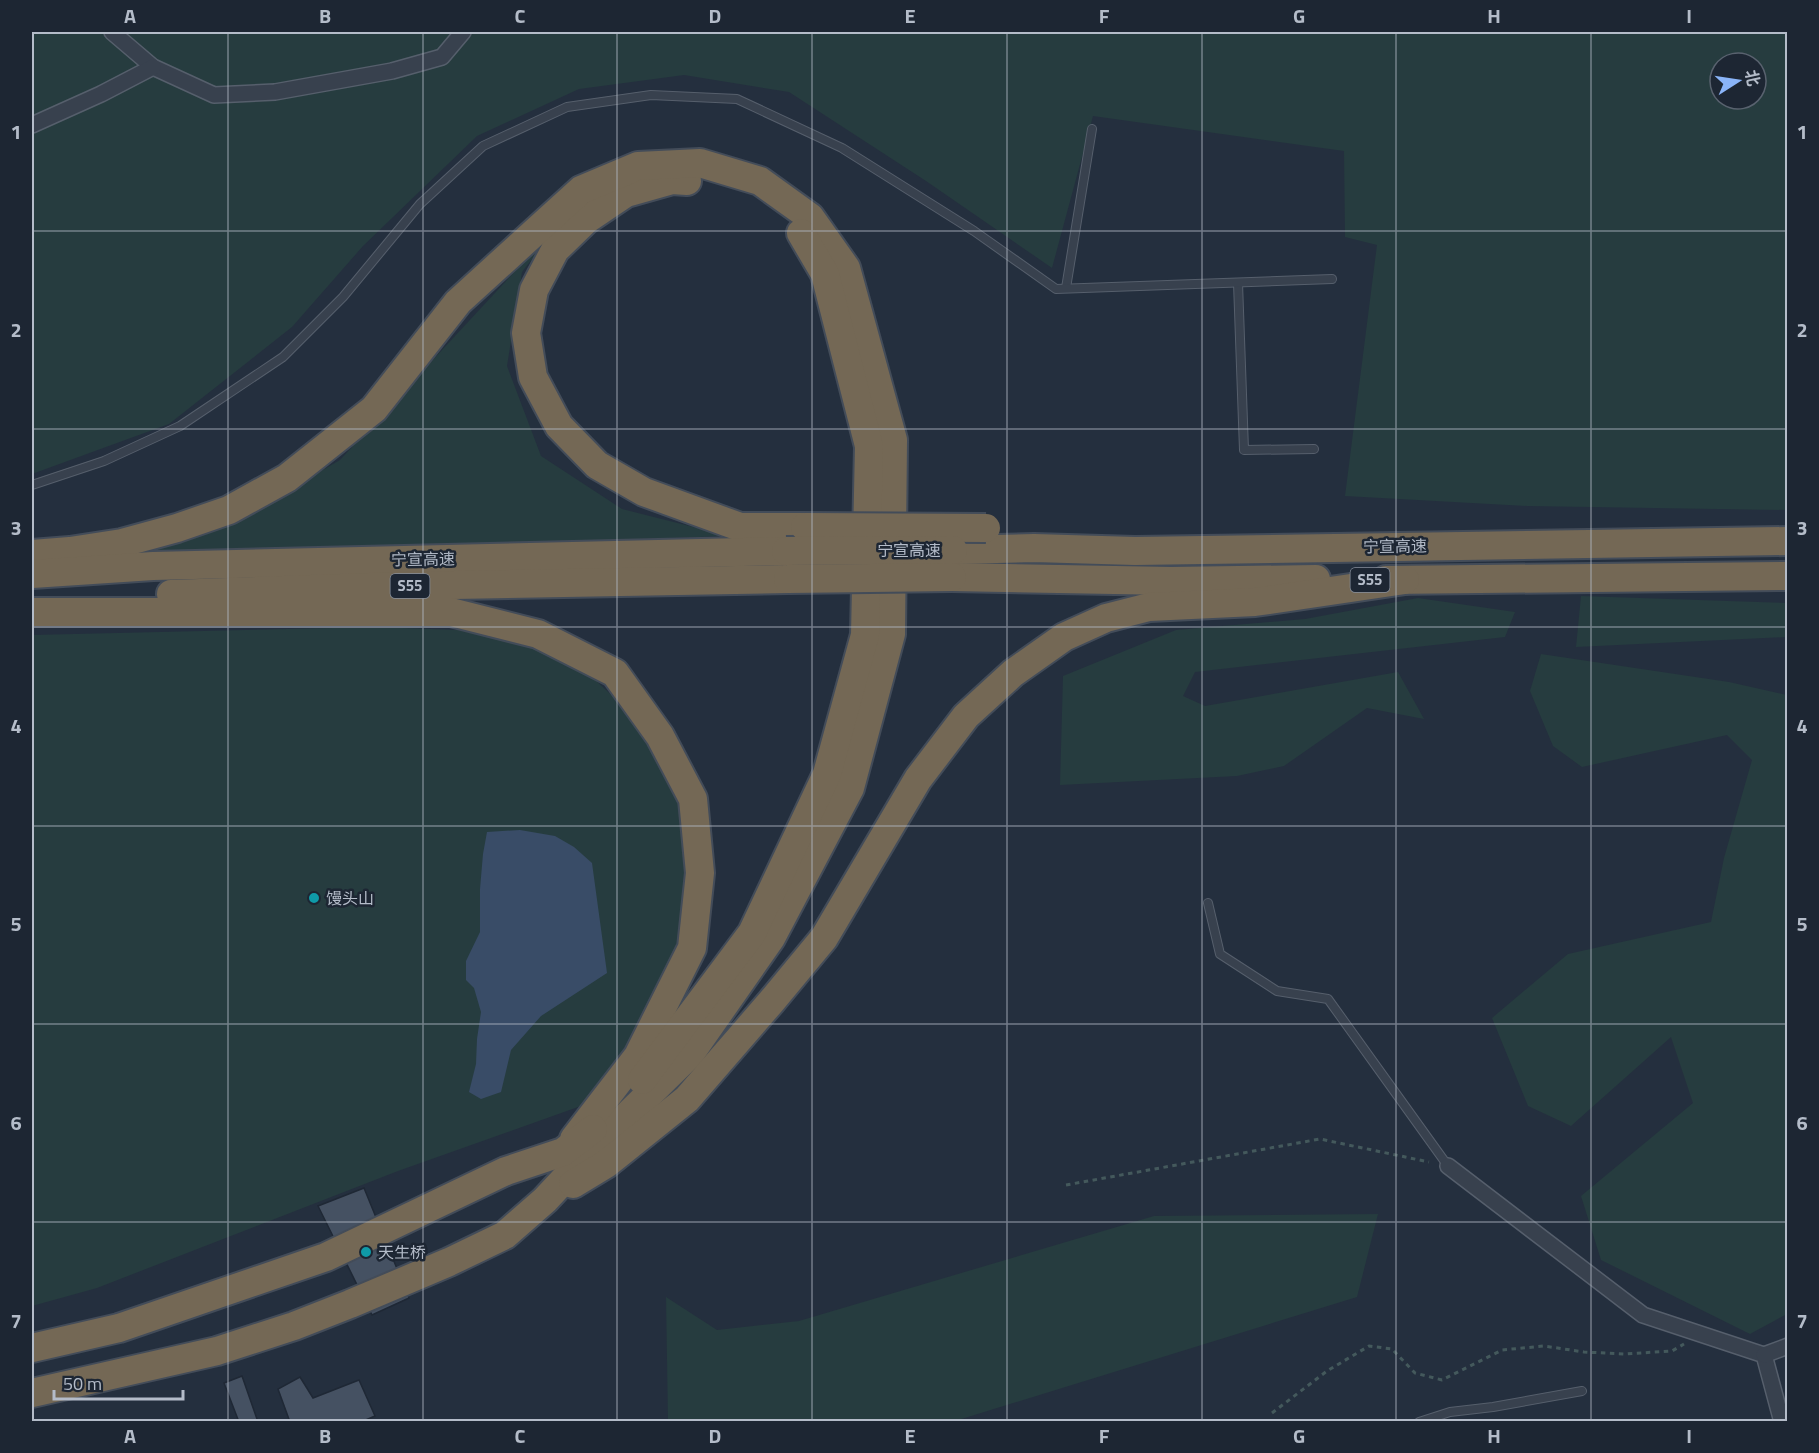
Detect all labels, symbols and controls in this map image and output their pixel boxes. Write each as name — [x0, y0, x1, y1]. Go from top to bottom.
text: A — [124, 0, 136, 31]
text: B — [319, 0, 331, 31]
text: C — [515, 0, 526, 31]
text: D — [709, 0, 721, 31]
text: E — [904, 0, 916, 31]
text: F — [1099, 0, 1110, 31]
text: G — [1293, 0, 1305, 31]
text: H — [1487, 0, 1501, 31]
text: I — [1686, 0, 1692, 31]
north arrow — [1708, 51, 1768, 111]
text: 北 — [1739, 68, 1766, 88]
text: 1 — [10, 116, 22, 147]
text: 1 — [1796, 116, 1808, 147]
text: 2 — [10, 314, 22, 345]
text: 2 — [1796, 314, 1808, 345]
text: 3 — [10, 512, 22, 543]
text: 3 — [1796, 512, 1808, 543]
street label: 宁宣高速 — [1363, 533, 1427, 559]
street label: 宁宣高速 — [877, 538, 941, 562]
street label: 宁宣高速 — [391, 546, 455, 572]
road number: S55 — [1350, 568, 1390, 592]
road number: S55 — [390, 574, 430, 598]
text: 4 — [10, 710, 22, 741]
text: 4 — [1796, 710, 1808, 741]
place label: 馒头山 — [326, 886, 374, 910]
marker: 馒头山 — [307, 891, 321, 905]
text: 5 — [10, 908, 22, 939]
text: 5 — [1796, 908, 1808, 939]
text: 6 — [10, 1107, 22, 1138]
text: 6 — [1796, 1107, 1808, 1138]
place label: 天生桥 — [378, 1240, 426, 1264]
marker: 天生桥 — [359, 1245, 373, 1259]
text: 7 — [10, 1305, 22, 1336]
text: 7 — [1796, 1305, 1808, 1336]
scale bar — [54, 1363, 183, 1401]
text: 50 m — [63, 1370, 102, 1397]
text: A — [124, 1420, 136, 1451]
text: B — [319, 1420, 331, 1451]
text: C — [515, 1420, 526, 1451]
text: D — [709, 1420, 721, 1451]
text: E — [904, 1420, 916, 1451]
text: F — [1099, 1420, 1110, 1451]
text: G — [1293, 1420, 1305, 1451]
text: H — [1487, 1420, 1501, 1451]
text: I — [1686, 1420, 1692, 1451]

